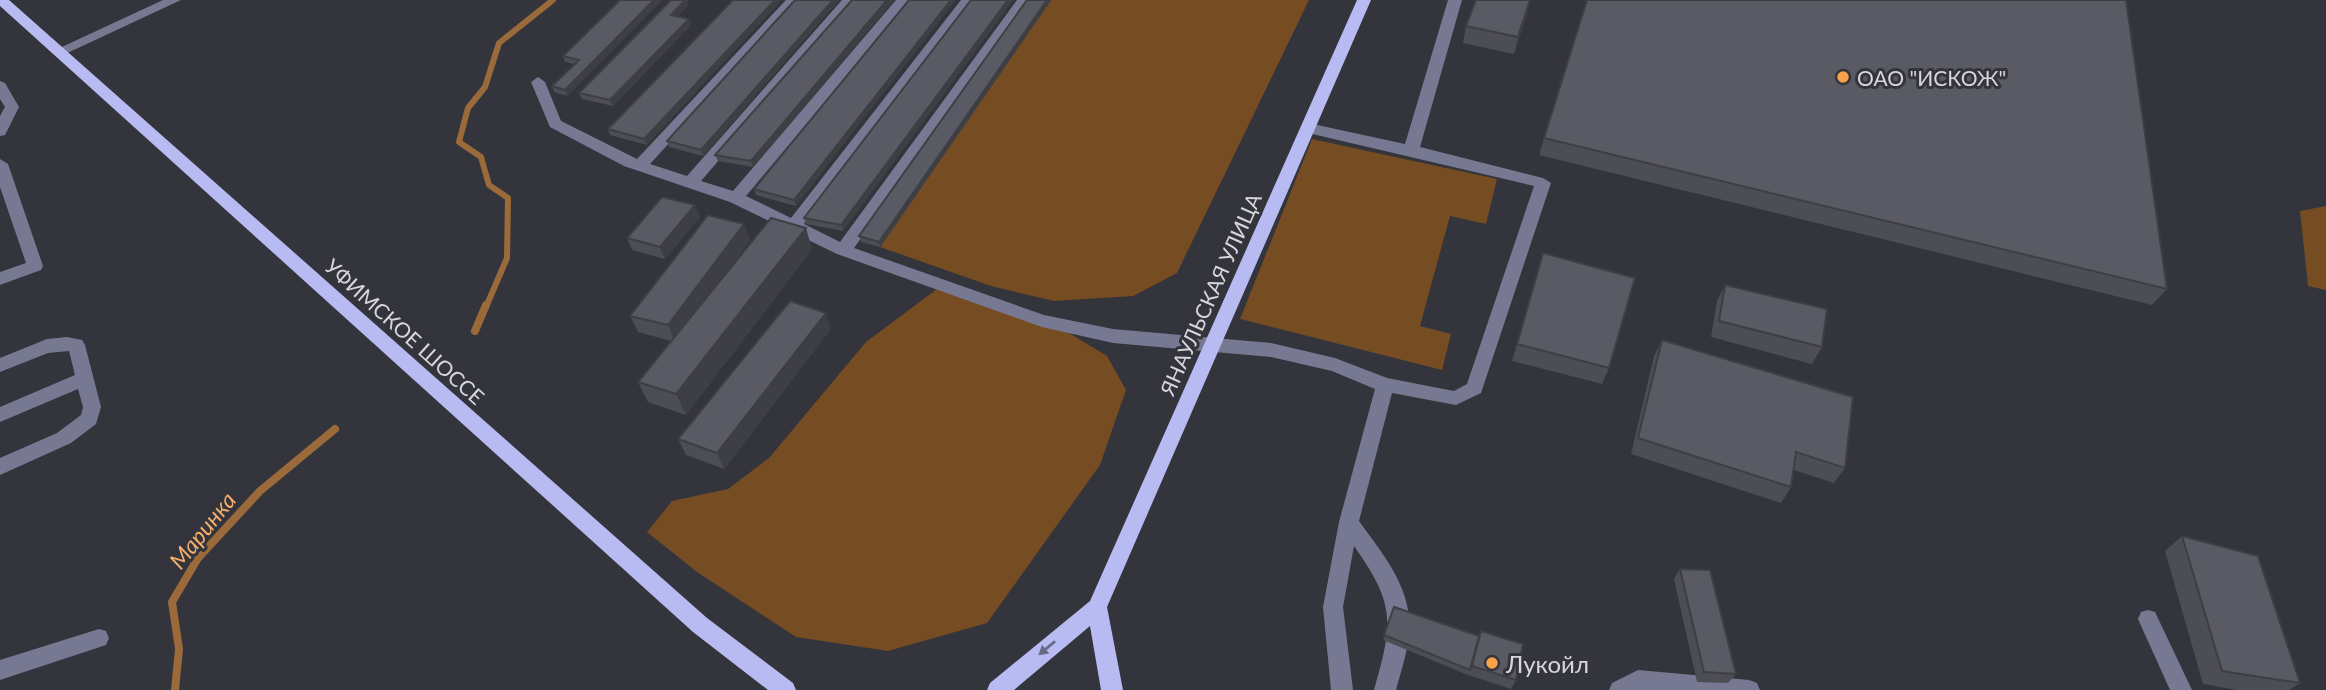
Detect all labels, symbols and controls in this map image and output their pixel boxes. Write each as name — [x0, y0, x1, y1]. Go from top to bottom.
place label: ОАО "ИСКОЖ" — [1857, 65, 2006, 90]
marker: ОАО "ИСКОЖ" — [1835, 69, 1851, 85]
street label: ЯНАУЛЬСКАЯ УЛИЦА — [1154, 188, 1266, 400]
street label: УФИМСКОЕ ШОССЕ — [320, 253, 490, 409]
water label: Маринка — [163, 486, 241, 574]
one-way arrow — [1039, 640, 1056, 655]
place label: Лукойл — [1505, 649, 1589, 678]
marker: Лукойл — [1484, 655, 1500, 671]

